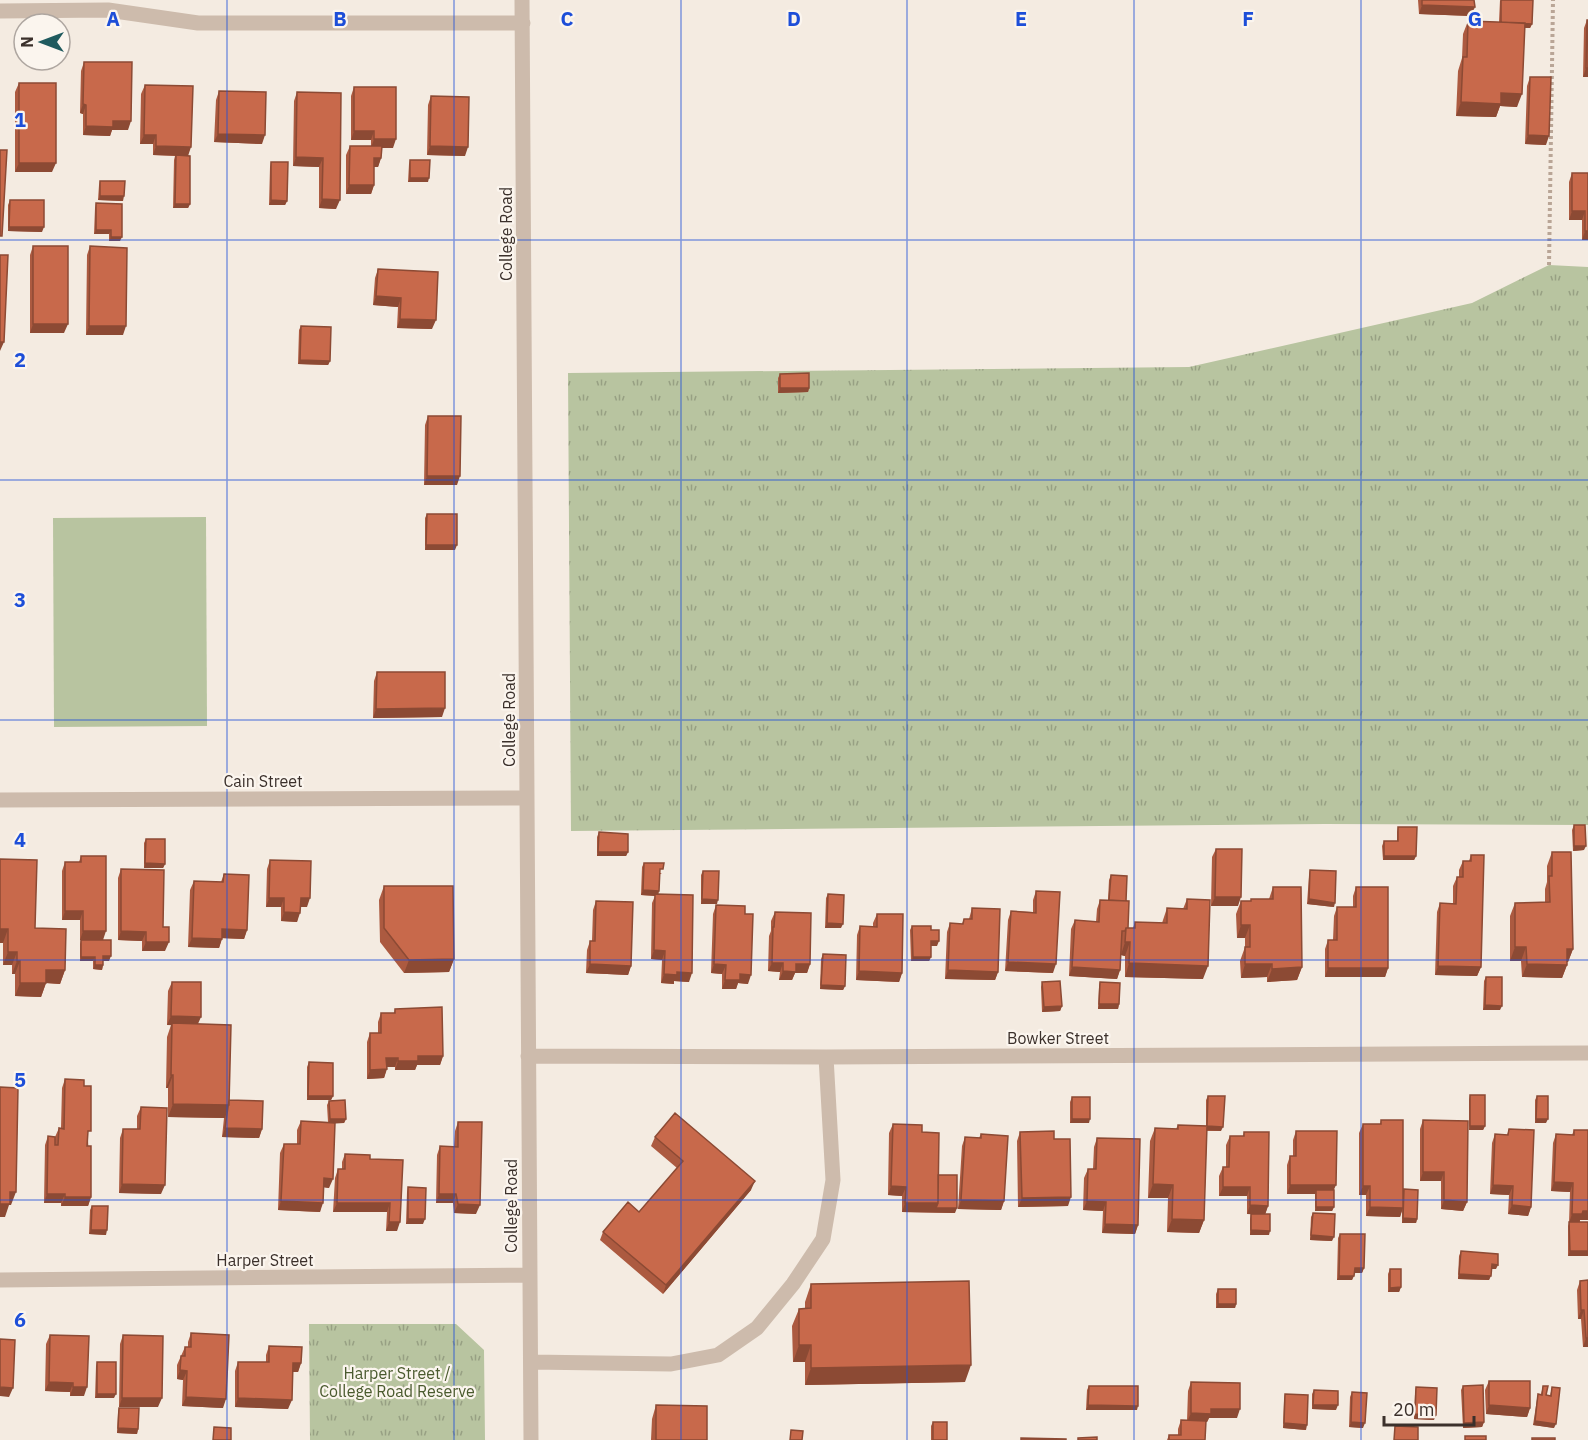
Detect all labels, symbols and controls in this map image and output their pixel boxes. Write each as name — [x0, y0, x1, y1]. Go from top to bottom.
text: A — [106, 5, 120, 32]
text: B — [333, 5, 347, 32]
text: C — [560, 5, 574, 32]
text: D — [787, 5, 801, 32]
text: E — [1015, 5, 1027, 32]
text: F — [1242, 5, 1254, 32]
text: G — [1468, 5, 1482, 32]
north arrow — [12, 12, 72, 72]
text: N — [17, 36, 37, 48]
text: 1 — [14, 106, 26, 133]
street label: College Road — [496, 187, 516, 281]
text: 2 — [14, 346, 26, 373]
text: 3 — [14, 586, 26, 613]
street label: College Road — [499, 673, 519, 767]
street label: Cain Street — [223, 771, 303, 791]
text: 4 — [14, 826, 26, 853]
street label: Bowker Street — [1007, 1028, 1109, 1048]
text: 5 — [14, 1066, 26, 1093]
street label: College Road — [501, 1159, 521, 1253]
street label: Harper Street — [216, 1250, 314, 1270]
text: 6 — [14, 1306, 26, 1333]
park label: Harper Street / College Road Reserve — [319, 1363, 475, 1401]
scale bar — [1384, 1389, 1474, 1427]
text: 20 m — [1393, 1398, 1435, 1421]

